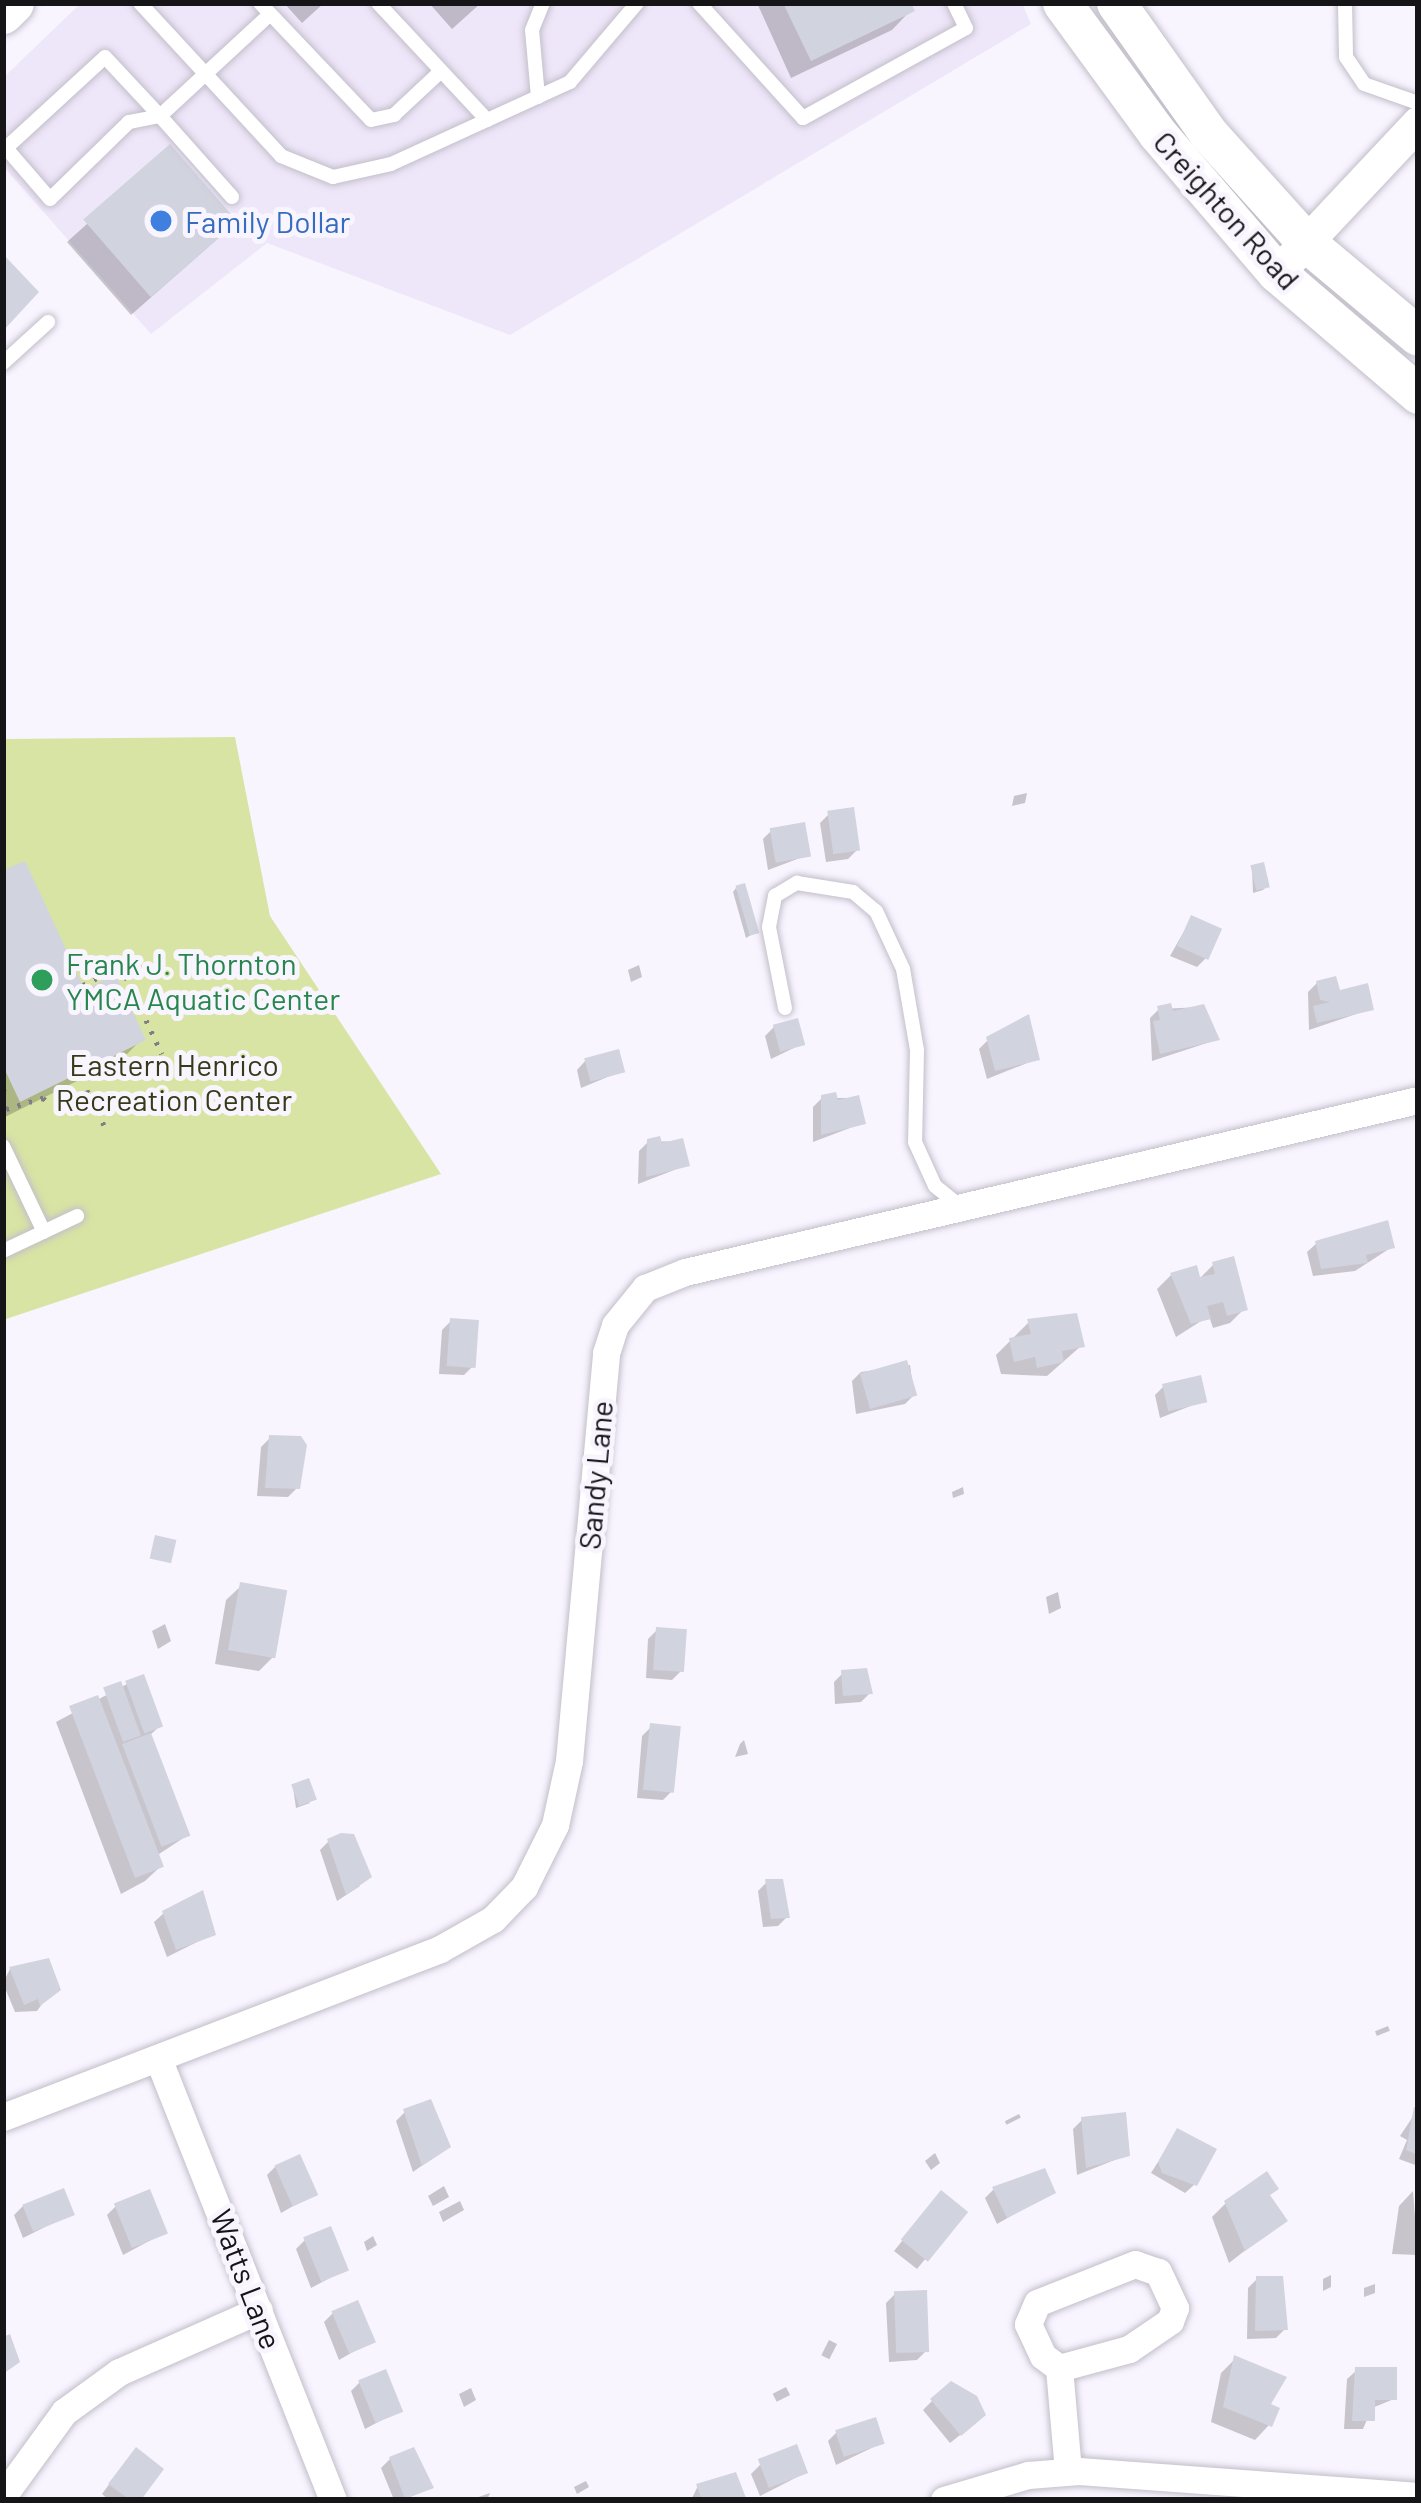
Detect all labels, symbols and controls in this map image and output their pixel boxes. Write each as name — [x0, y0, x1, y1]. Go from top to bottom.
street label: Creighton Road — [1147, 124, 1307, 296]
place label: Family Dollar — [185, 203, 351, 239]
marker: Family Dollar — [148, 208, 174, 234]
place label: Frank J. Thornton YMCA Aquatic Center — [66, 945, 340, 1016]
marker: Frank J. Thornton YMCA Aquatic Center — [29, 967, 55, 993]
park label: Eastern Henrico Recreation Center — [56, 1046, 292, 1116]
street label: Sandy Lane — [571, 1399, 619, 1551]
street label: Watts Lane — [204, 2204, 290, 2354]

